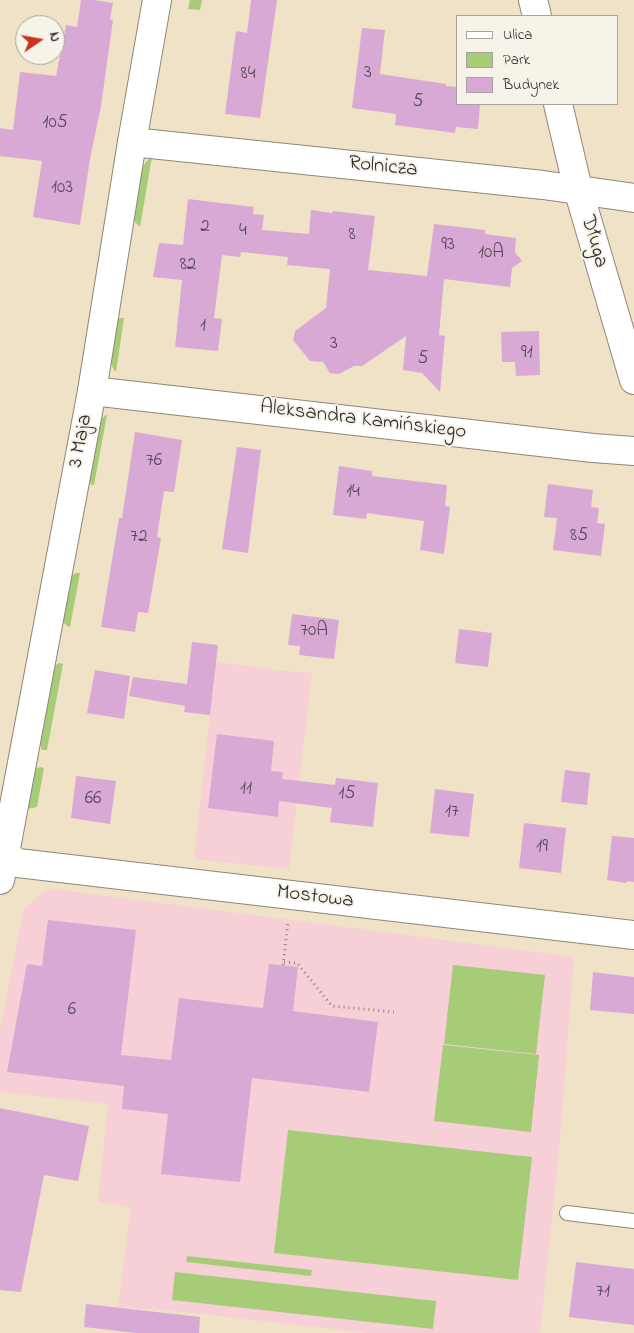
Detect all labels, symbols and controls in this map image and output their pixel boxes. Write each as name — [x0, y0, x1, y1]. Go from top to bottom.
north arrow — [15, 15, 65, 65]
legend — [456, 15, 619, 105]
text: Ulica — [503, 24, 532, 46]
text: N — [43, 30, 65, 44]
text: Park — [503, 49, 530, 71]
house number: 3 — [364, 63, 372, 85]
house number: 84 — [241, 64, 255, 86]
text: Budynek — [503, 74, 559, 96]
house number: 5 — [413, 92, 423, 114]
house number: 105 — [42, 113, 68, 135]
street label: Rolnicza — [347, 152, 419, 184]
house number: 103 — [51, 178, 73, 200]
street label: Długa — [574, 213, 612, 271]
house number: 2 — [200, 217, 210, 239]
house number: 4 — [239, 221, 247, 243]
house number: 8 — [348, 225, 356, 247]
house number: 93 — [441, 235, 455, 257]
house number: 10A — [478, 243, 504, 265]
house number: 82 — [180, 255, 196, 277]
house number: 1 — [200, 316, 206, 338]
house number: 3 — [330, 334, 338, 356]
house number: 91 — [521, 343, 533, 365]
house number: 5 — [418, 349, 428, 371]
street label: Aleksandra Kamińskiego — [258, 396, 468, 446]
street label: 3 Maja — [65, 412, 99, 470]
house number: 76 — [146, 451, 162, 473]
house number: 14 — [346, 482, 360, 504]
house number: 85 — [570, 526, 588, 548]
house number: 72 — [130, 527, 148, 549]
house number: 70A — [300, 621, 328, 643]
house number: 11 — [240, 779, 252, 801]
house number: 15 — [339, 784, 355, 806]
house number: 66 — [85, 789, 101, 811]
house number: 17 — [445, 802, 459, 824]
house number: 19 — [536, 837, 548, 859]
street label: Mostowa — [275, 881, 355, 915]
house number: 6 — [68, 1000, 76, 1022]
house number: 71 — [596, 1282, 610, 1304]

